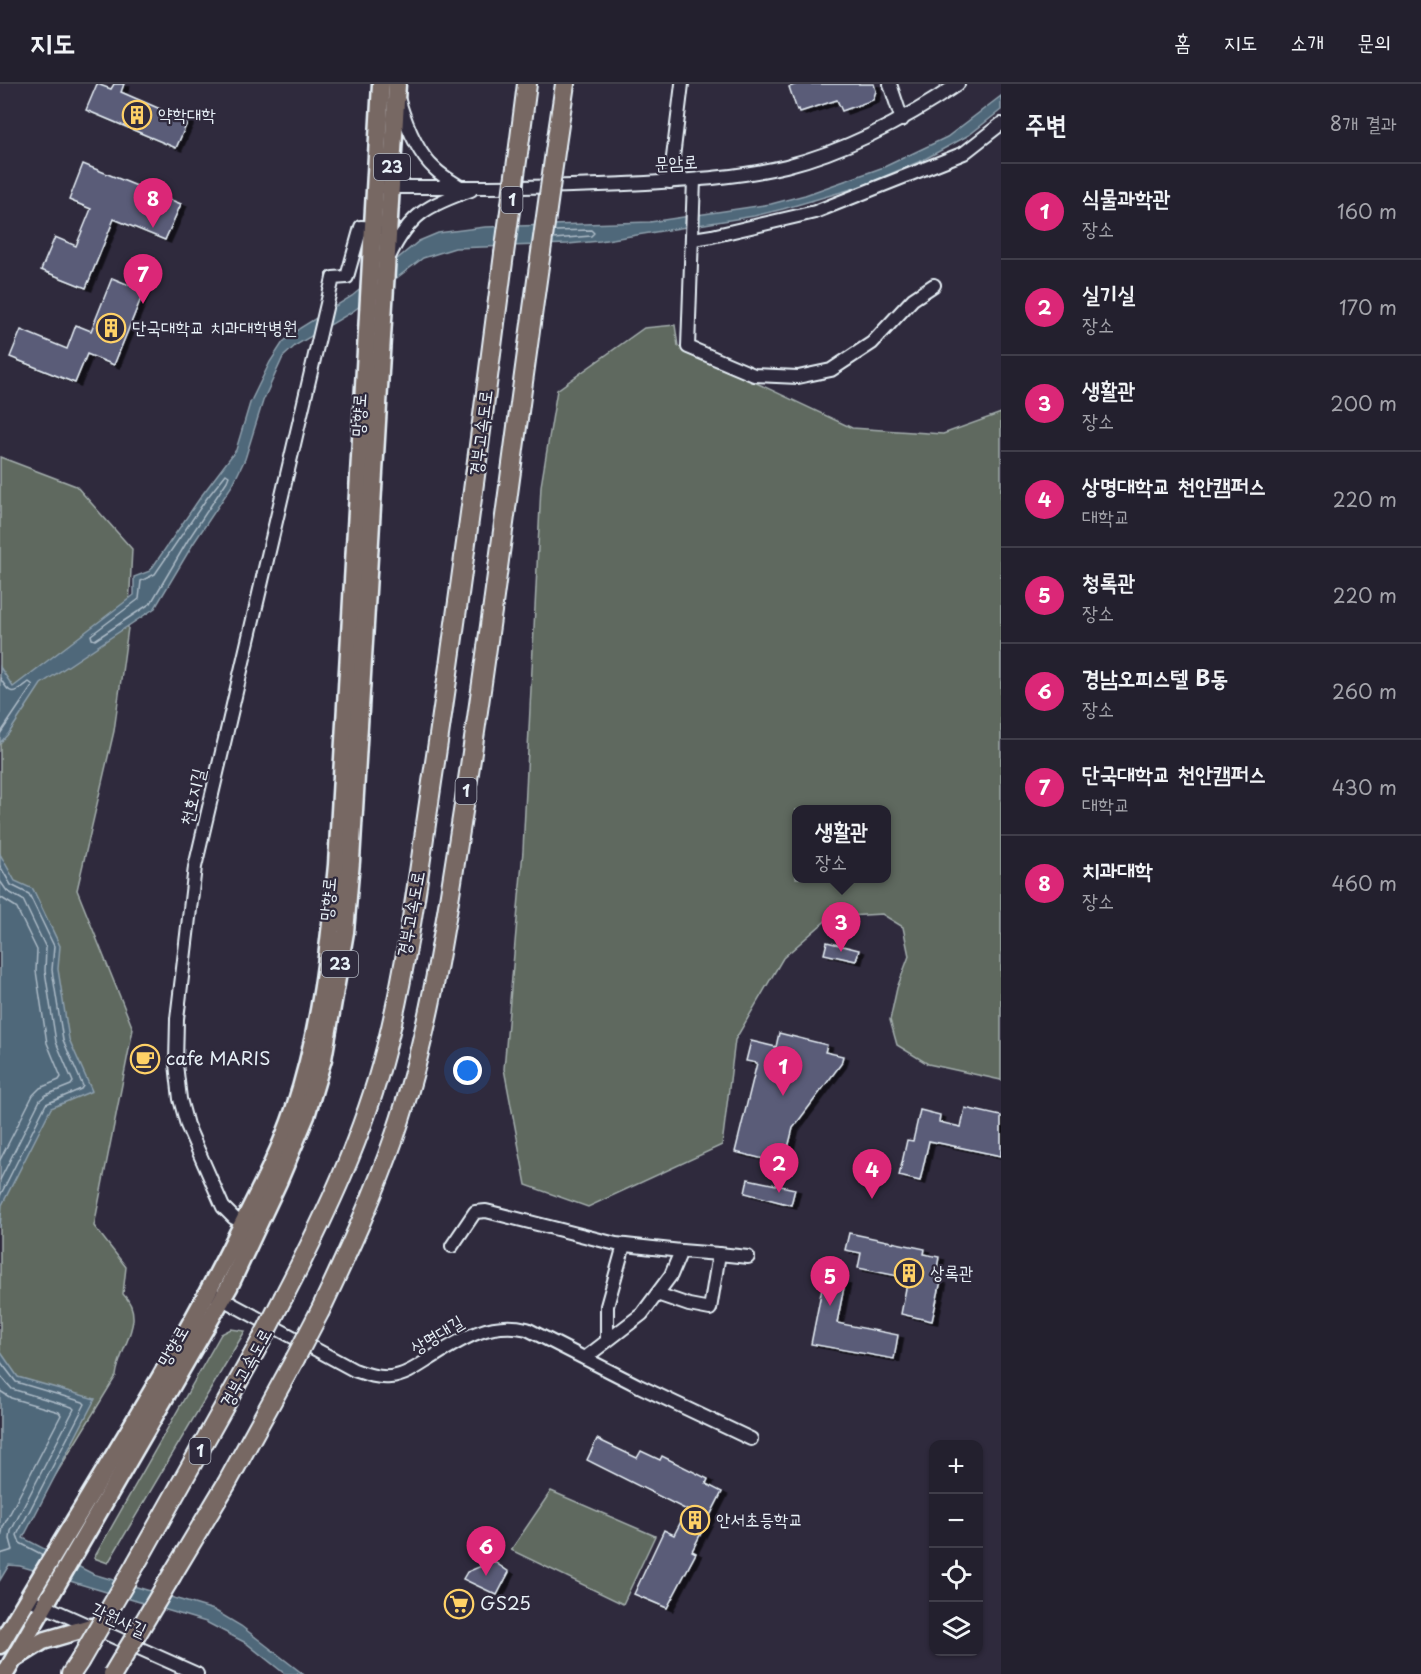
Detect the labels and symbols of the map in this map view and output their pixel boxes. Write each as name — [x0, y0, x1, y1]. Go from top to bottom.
building icon: 약학대학 — [121, 99, 153, 131]
place label: 약학대학 — [158, 100, 216, 127]
street label: 문암로 — [654, 147, 698, 176]
road number: 23 — [374, 154, 410, 180]
pin: 8 — [134, 178, 172, 228]
road number: 1 — [502, 187, 522, 213]
pin: 7 — [124, 254, 162, 304]
building icon: 단국대학교 치과대학병원 — [95, 312, 127, 344]
place label: 단국대학교 치과대학병원 — [132, 313, 297, 340]
street label: 경부고속도로 — [461, 388, 498, 478]
street label: 망향로 — [343, 393, 372, 437]
street label: 천호지길 — [172, 765, 211, 828]
road number: 1 — [456, 778, 476, 804]
street label: 경부고속도로 — [389, 869, 430, 959]
street label: 망향로 — [311, 876, 342, 922]
pin: 3 — [822, 902, 860, 952]
road number: 23 — [322, 951, 358, 977]
cafe icon: cafe MARIS — [129, 1043, 161, 1075]
place label: cafe MARIS — [166, 1044, 270, 1071]
pin: 1 — [764, 1046, 802, 1096]
your location — [453, 1056, 482, 1085]
pin: 2 — [760, 1144, 798, 1193]
pin: 4 — [852, 1150, 892, 1199]
pin: 5 — [810, 1256, 850, 1306]
building icon: 상록관 — [893, 1257, 925, 1289]
place label: 상록관 — [930, 1258, 973, 1285]
street label: 상명대길 — [404, 1307, 468, 1360]
street label: 망향로 — [149, 1320, 194, 1371]
street label: 경부고속도로 — [212, 1323, 278, 1412]
road number: 1 — [190, 1438, 210, 1464]
building icon: 안서초등학교 — [679, 1504, 711, 1536]
place label: 안서초등학교 — [716, 1505, 803, 1532]
pin: 6 — [466, 1526, 506, 1576]
supermarket icon: GS25 — [443, 1588, 475, 1620]
place label: GS25 — [480, 1589, 531, 1616]
street label: 각원사길 — [88, 1595, 152, 1643]

